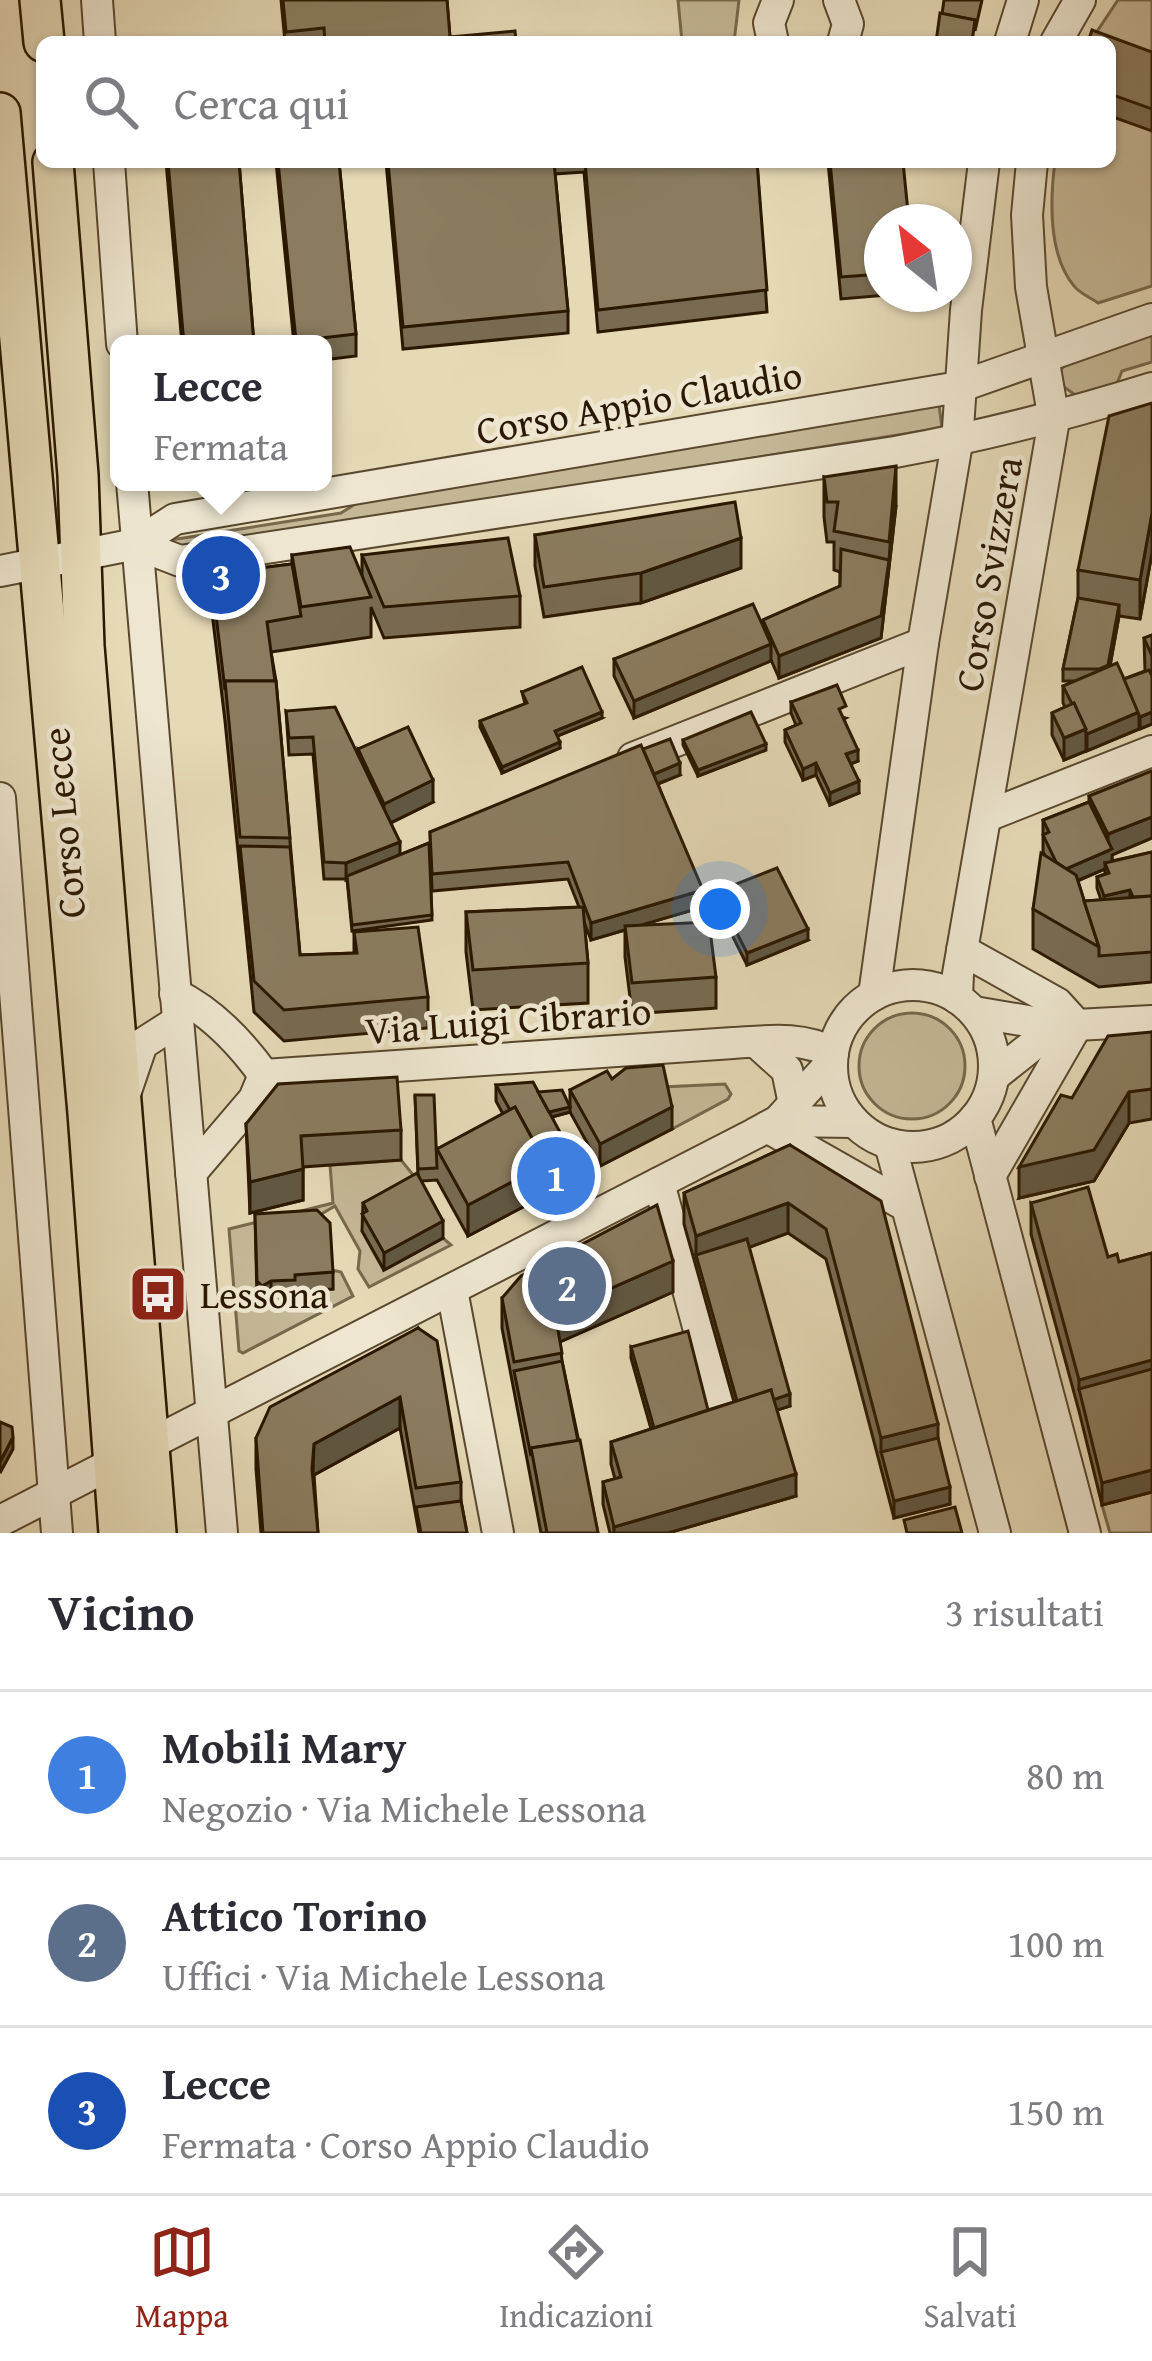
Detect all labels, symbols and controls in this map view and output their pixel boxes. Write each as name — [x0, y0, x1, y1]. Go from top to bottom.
search box — [36, 36, 1116, 168]
icon: search — [78, 69, 144, 135]
text: Cerca qui — [174, 70, 349, 135]
north arrow — [864, 204, 972, 312]
popup — [110, 335, 332, 491]
street label: Corso Appio Claudio — [472, 345, 806, 458]
text: Lecce — [154, 352, 263, 417]
text: Fermata — [154, 417, 288, 474]
street label: Corso Svizzera — [939, 452, 1036, 696]
pin: 3 — [182, 530, 260, 620]
street label: Corso Lecce — [26, 725, 99, 921]
your location — [690, 879, 750, 939]
street label: Via Luigi Cibrario — [363, 981, 653, 1058]
pin: 1 — [517, 1131, 595, 1221]
pin: 2 — [528, 1241, 606, 1331]
bus stop icon: Lessona — [127, 1263, 189, 1325]
place label: Lessona — [200, 1265, 329, 1322]
text: Vicino — [48, 1574, 195, 1649]
text: 3 risultati — [945, 1583, 1104, 1640]
text: Mobili Mary — [162, 1714, 407, 1779]
text: 1 — [77, 1746, 97, 1803]
text: 80 m — [1026, 1746, 1104, 1803]
text: Negozio · Via Michele Lessona — [162, 1779, 646, 1836]
text: Attico Torino — [162, 1882, 427, 1947]
text: 2 — [77, 1914, 97, 1971]
text: 100 m — [1007, 1914, 1104, 1971]
text: Uffici · Via Michele Lessona — [162, 1947, 605, 2004]
text: Lecce — [162, 2050, 271, 2115]
text: 3 — [77, 2082, 97, 2139]
text: 150 m — [1007, 2082, 1104, 2139]
text: Fermata · Corso Appio Claudio — [162, 2115, 650, 2172]
tab: Mappa — [135, 2219, 229, 2339]
tab: Indicazioni — [499, 2219, 653, 2339]
tab: Salvati — [924, 2219, 1017, 2339]

